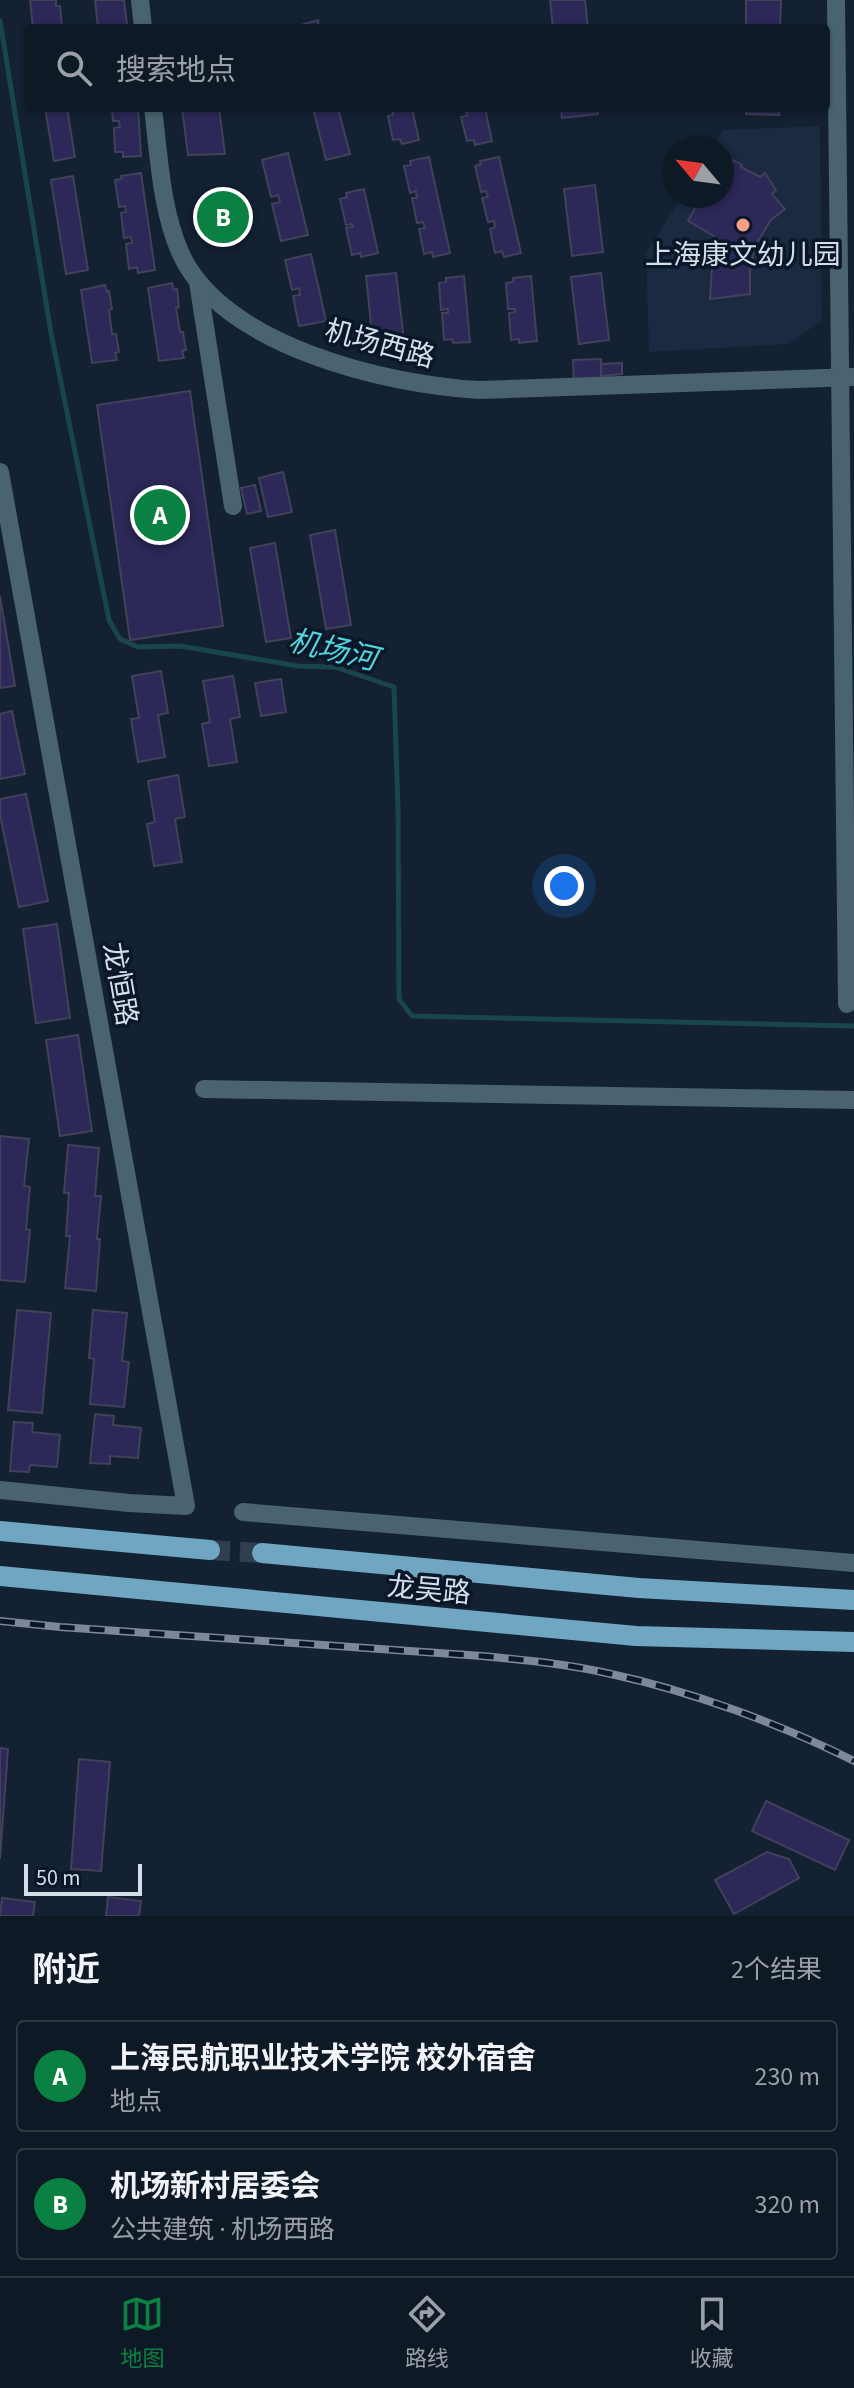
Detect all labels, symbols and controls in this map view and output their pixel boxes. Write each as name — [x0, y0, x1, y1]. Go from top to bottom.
search box — [24, 24, 830, 112]
icon: search — [52, 46, 96, 90]
text: 搜索地点 — [116, 49, 236, 92]
north arrow — [662, 136, 734, 208]
pin: B — [197, 187, 249, 247]
marker: 上海康文幼儿园 — [734, 216, 752, 234]
place label: 上海康文幼儿园 — [645, 235, 841, 275]
street label: 机场西路 — [320, 310, 439, 378]
pin: A — [134, 485, 186, 545]
water label: 机场河 — [284, 619, 386, 683]
your location — [544, 866, 584, 906]
street label: 龙恒路 — [93, 939, 147, 1029]
street label: 龙吴路 — [385, 1566, 473, 1614]
scale bar — [24, 1860, 142, 1896]
text: 50 m — [36, 1862, 81, 1894]
text: 附近 — [32, 1946, 100, 1995]
text: 2个结果 — [731, 1951, 822, 1988]
text: 上海民航职业技术学院 校外宿舍 — [110, 2037, 536, 2080]
text: A — [53, 2058, 67, 2095]
text: 230 m — [754, 2058, 820, 2095]
text: 地点 — [110, 2083, 162, 2120]
text: 机场新村居委会 — [110, 2165, 320, 2208]
text: B — [52, 2186, 68, 2223]
text: 320 m — [754, 2186, 820, 2223]
text: 公共建筑 · 机场西路 — [110, 2211, 335, 2248]
tab: 地图 — [120, 2292, 164, 2375]
tab: 路线 — [405, 2292, 449, 2375]
tab: 收藏 — [690, 2292, 734, 2375]

